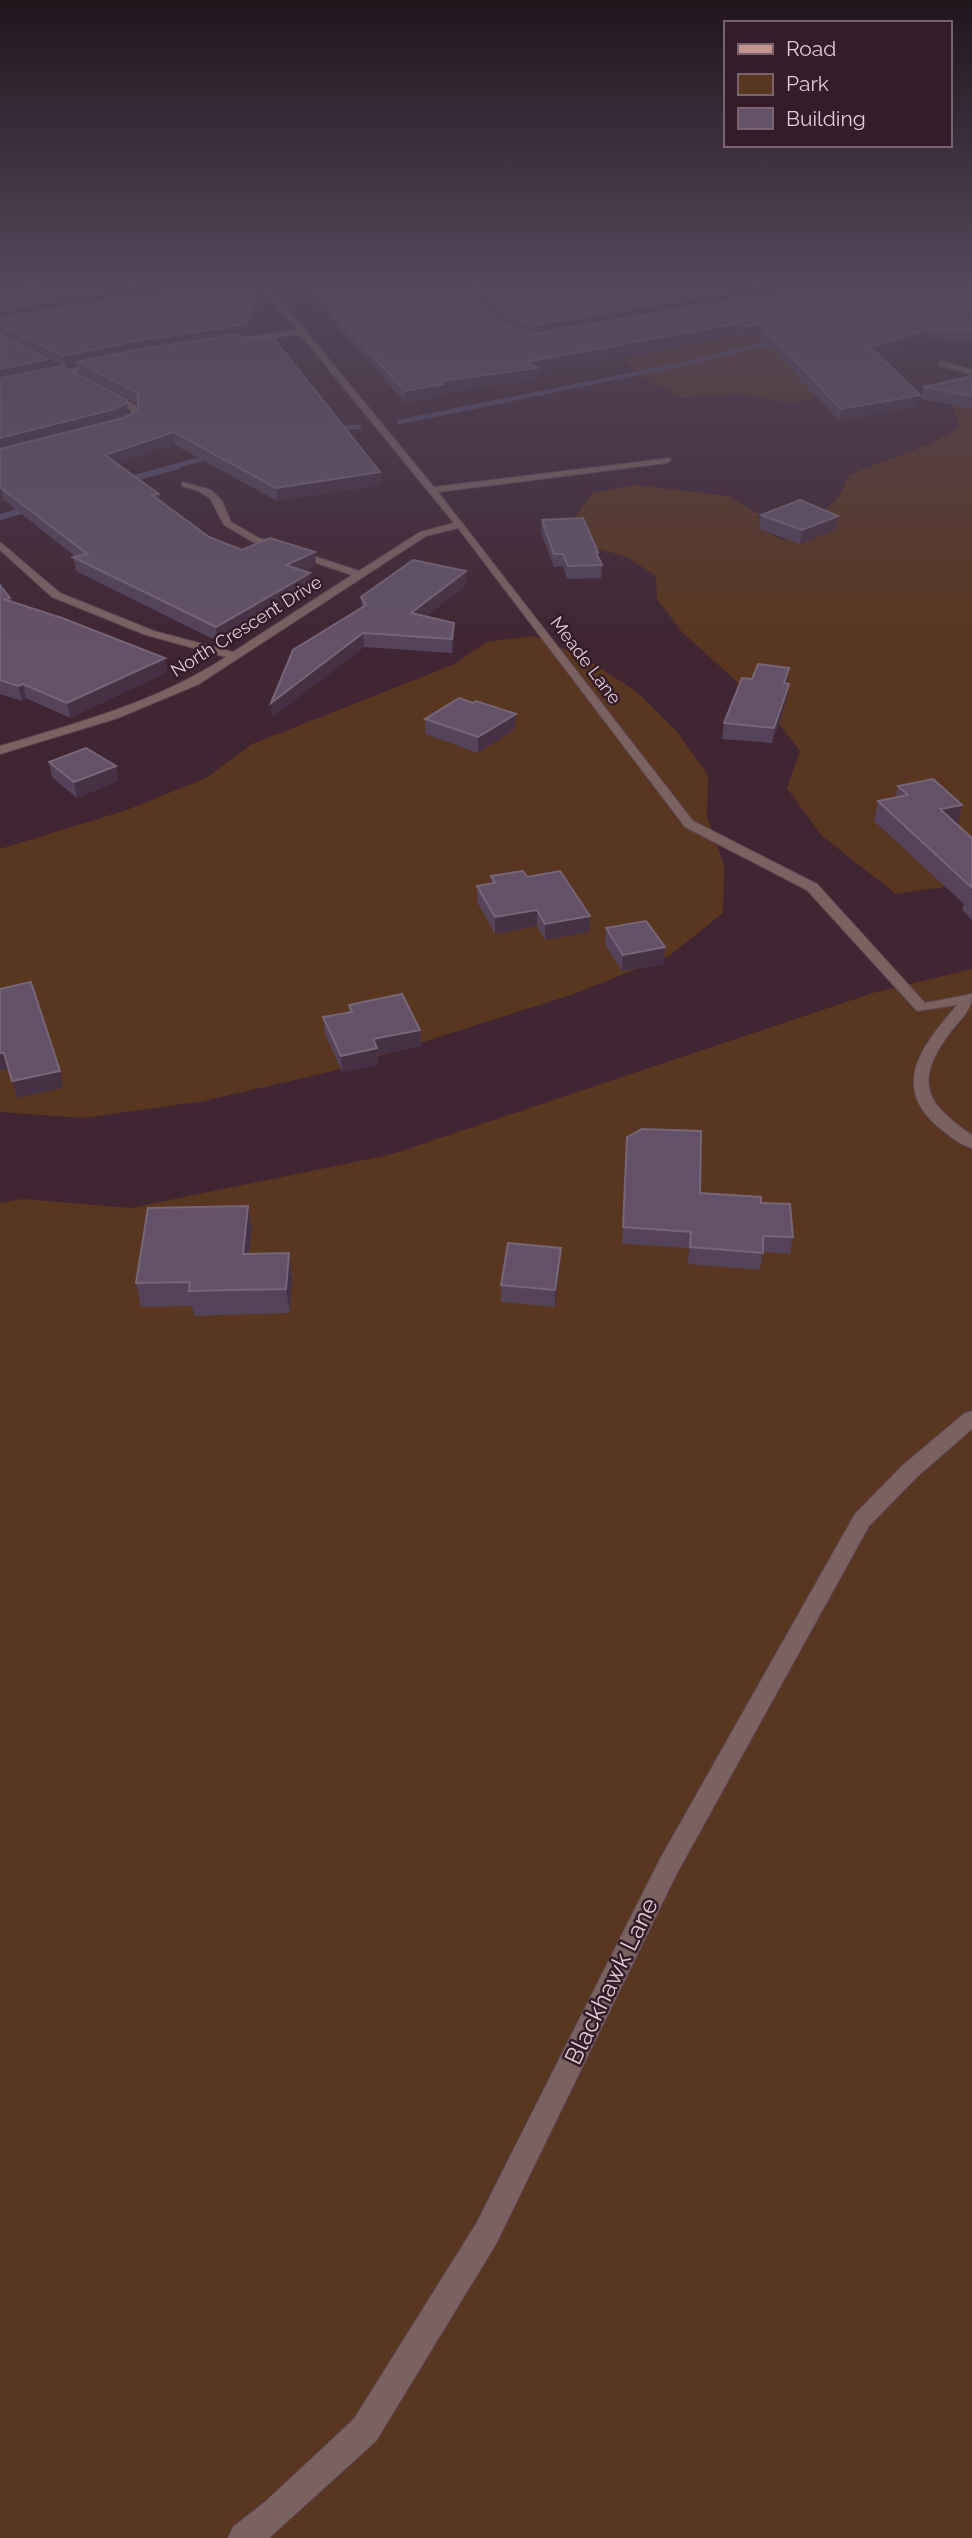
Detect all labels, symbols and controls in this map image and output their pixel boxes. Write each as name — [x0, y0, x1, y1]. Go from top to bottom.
legend — [724, 21, 951, 147]
text: Road — [786, 36, 836, 61]
text: Park — [786, 71, 829, 96]
text: Building — [786, 106, 866, 131]
street label: North Crescent Drive — [167, 571, 326, 681]
street label: Meade Lane — [546, 612, 626, 708]
street label: Blackhawk Lane — [558, 1893, 664, 2069]

